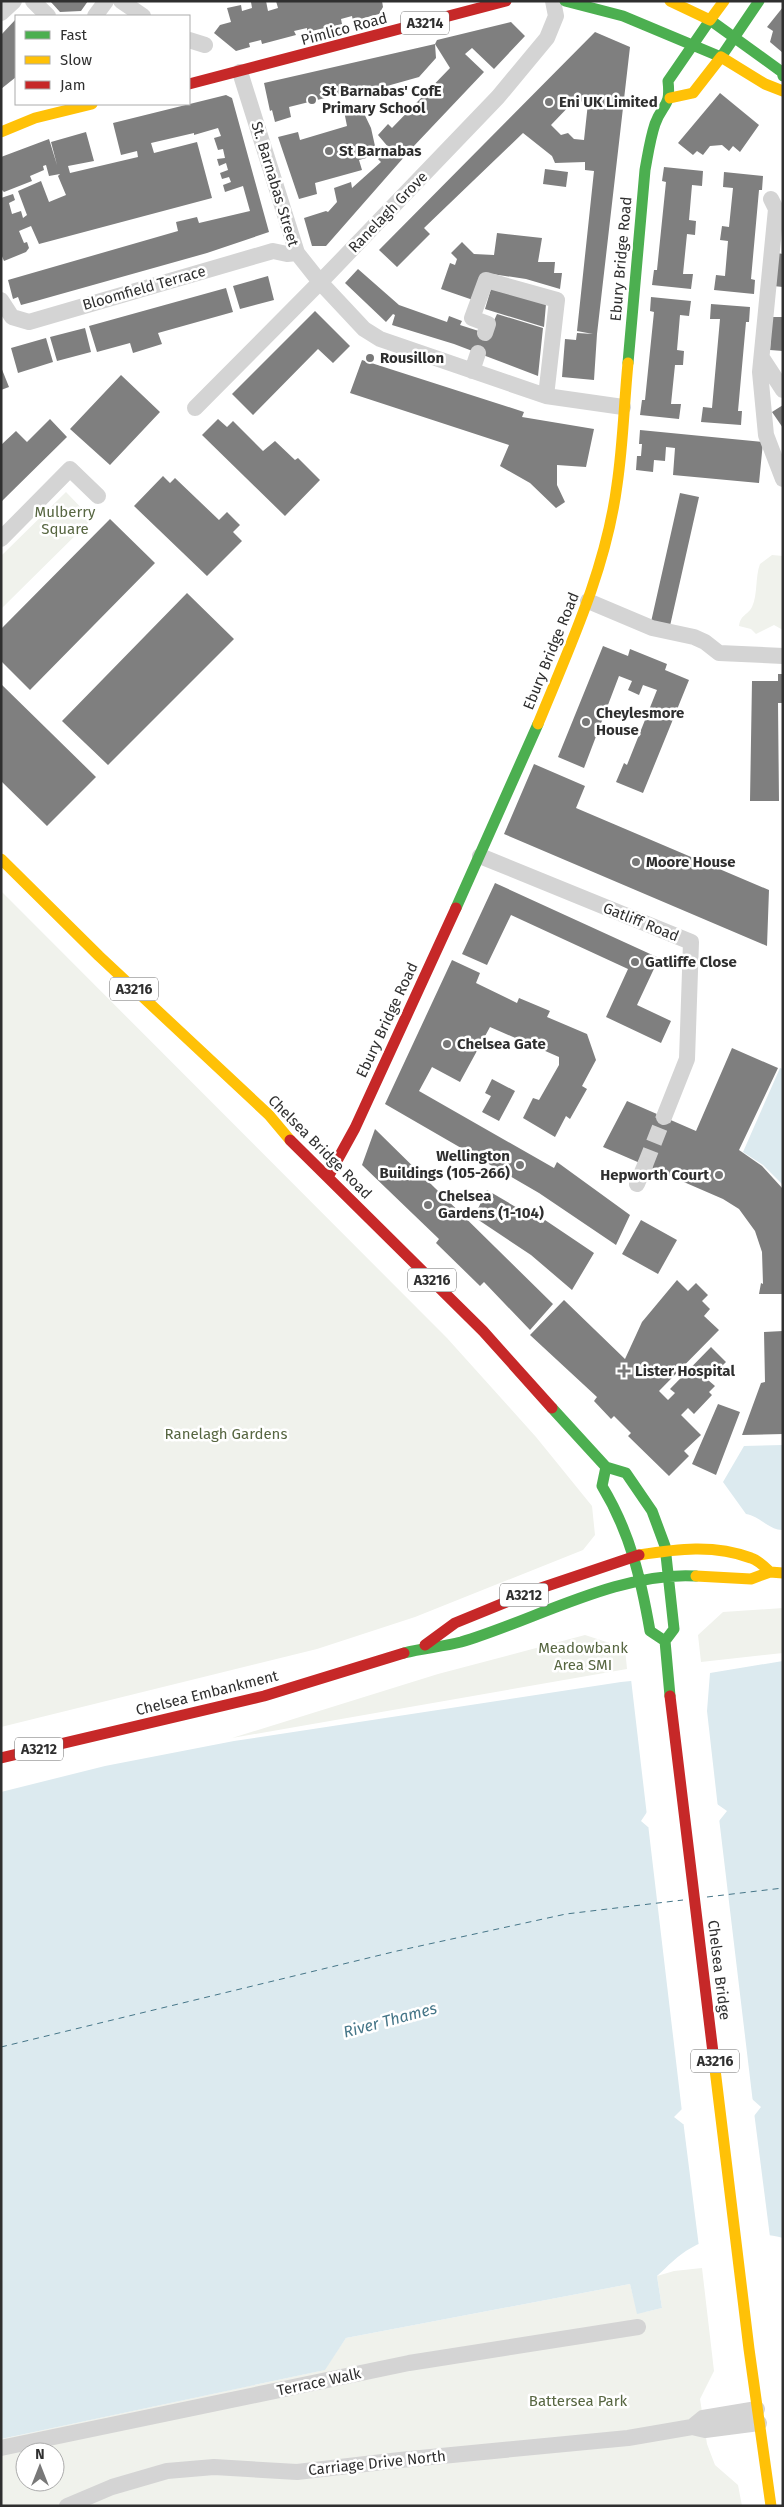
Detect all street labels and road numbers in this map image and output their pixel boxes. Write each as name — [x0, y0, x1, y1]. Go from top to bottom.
street label: Pimlico Road — [299, 9, 389, 49]
road number: A3214 — [401, 12, 449, 34]
street label: St. Barnabas Street — [247, 119, 303, 249]
street label: Ranelagh Grove — [345, 168, 431, 256]
street label: Ebury Bridge Road — [607, 196, 635, 322]
street label: Bloomfield Terrace — [80, 262, 208, 314]
street label: Ebury Bridge Road — [519, 590, 583, 712]
street label: Gatliff Road — [600, 899, 682, 945]
street label: Ebury Bridge Road — [352, 959, 422, 1081]
road number: A3216 — [110, 978, 158, 1001]
street label: Chelsea Bridge Road — [264, 1091, 376, 1203]
road number: A3216 — [408, 1268, 456, 1292]
road number: A3212 — [500, 1584, 548, 1606]
street label: Chelsea Embankment — [134, 1666, 281, 1719]
road number: A3212 — [15, 1738, 63, 1760]
street label: Chelsea Bridge — [704, 1919, 734, 2021]
road number: A3216 — [691, 2050, 739, 2072]
street label: Terrace Walk — [275, 2364, 363, 2400]
street label: Carriage Drive North — [307, 2447, 447, 2479]

